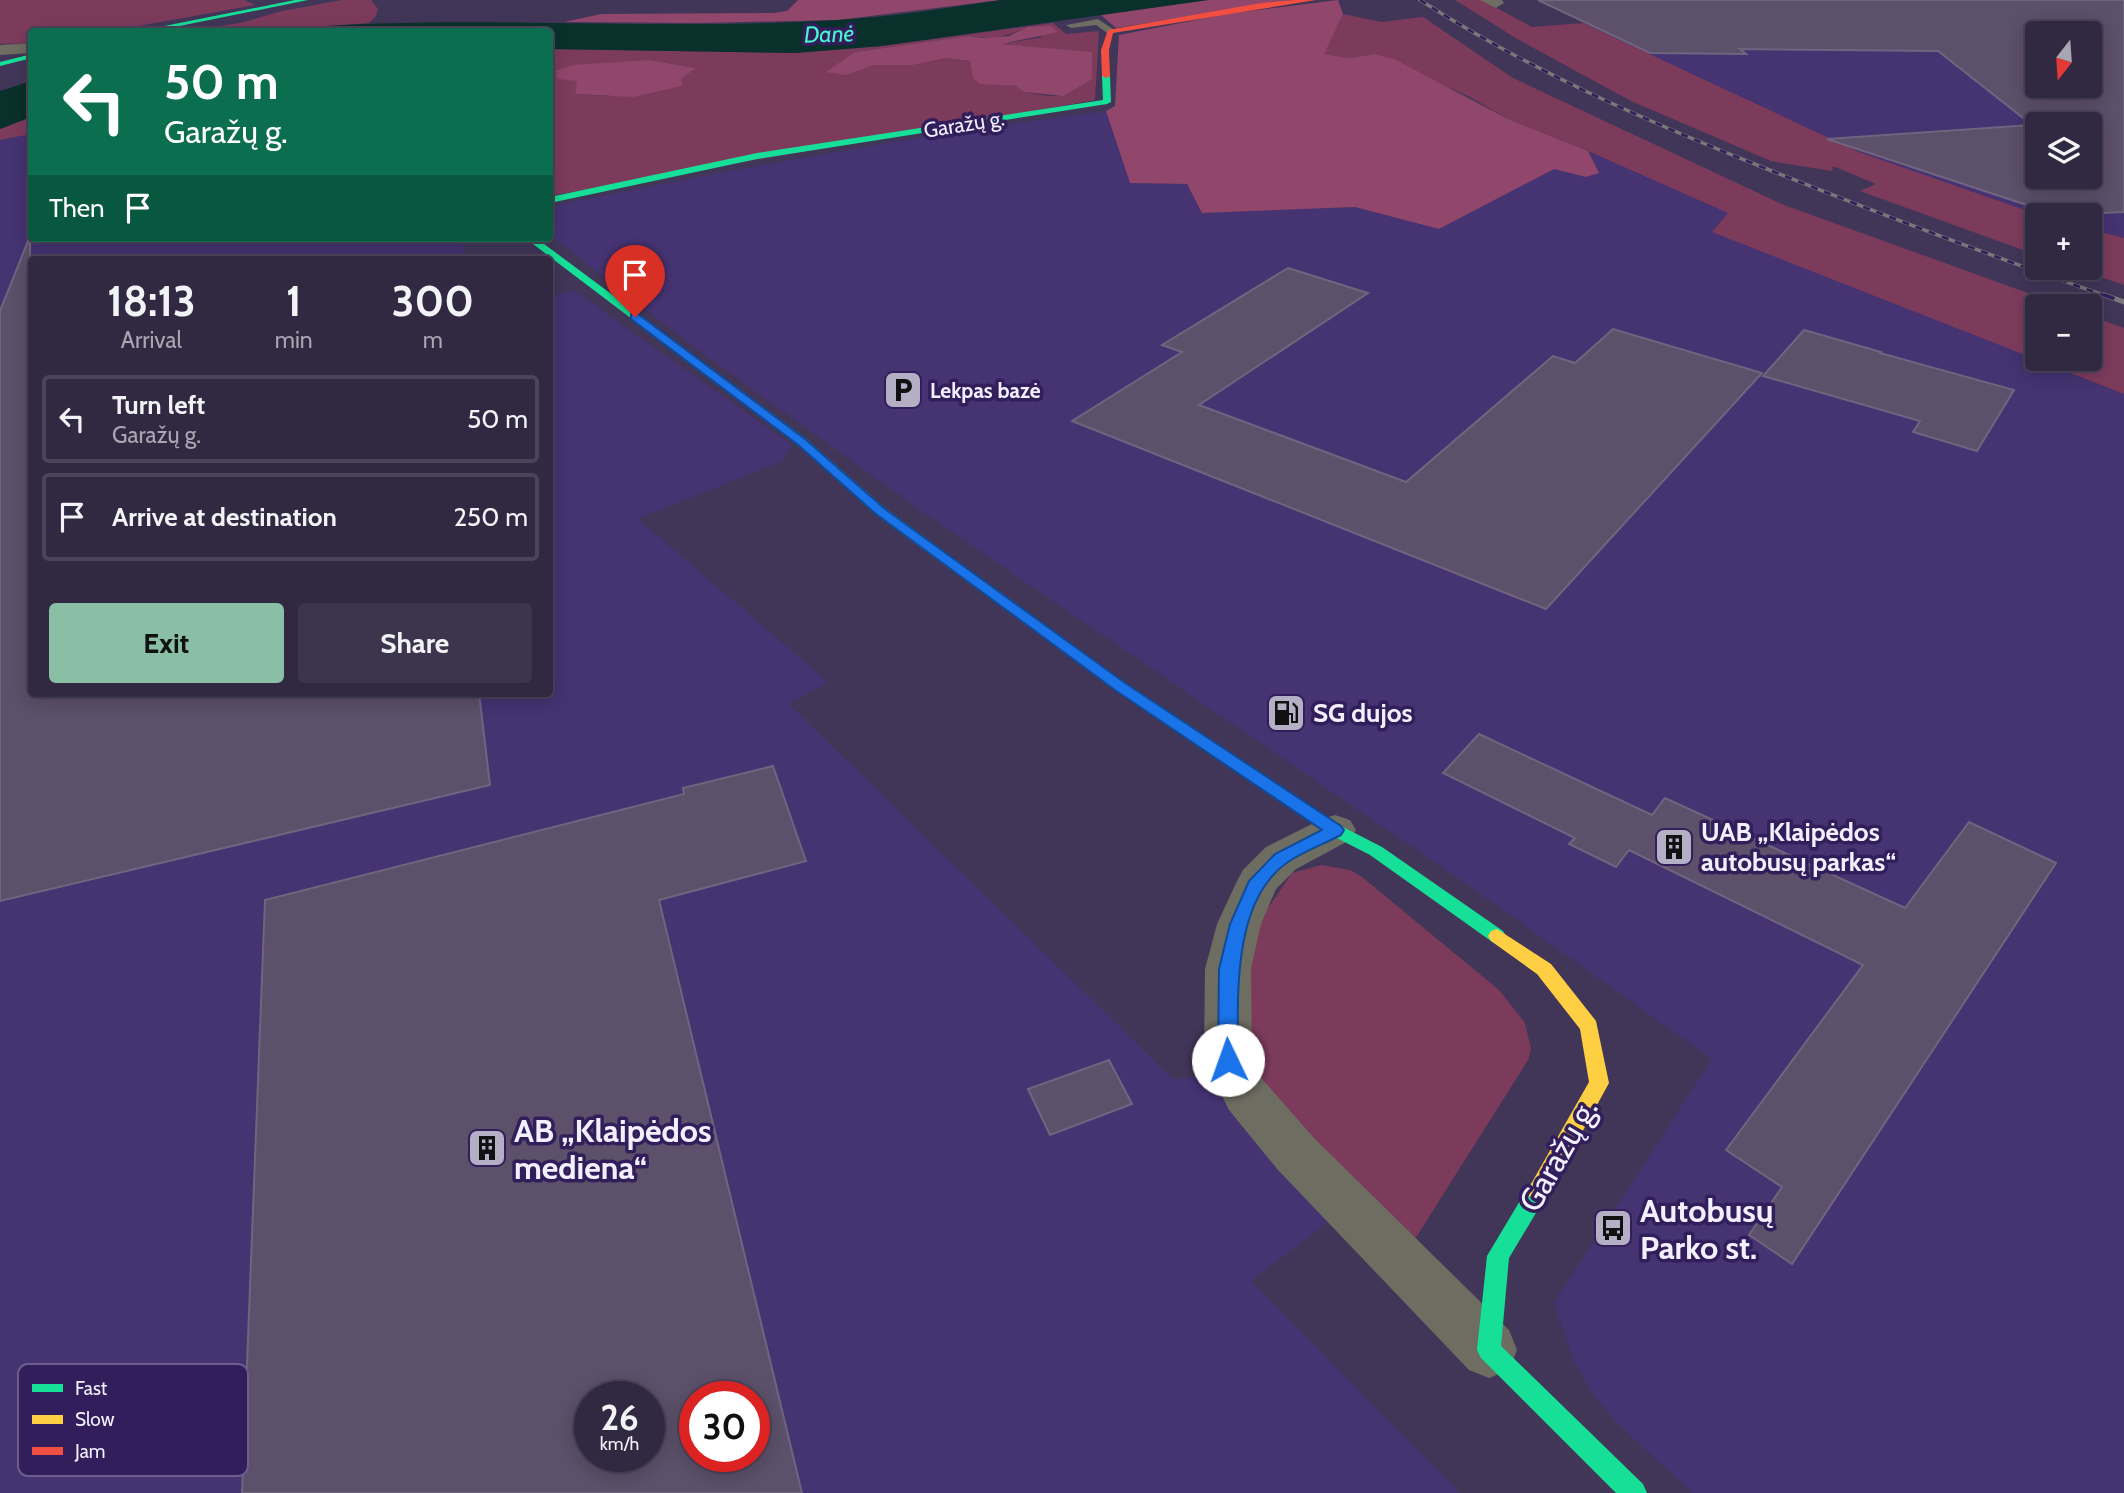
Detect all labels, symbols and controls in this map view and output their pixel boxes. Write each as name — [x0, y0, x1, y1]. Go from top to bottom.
water label: Danė — [803, 19, 855, 49]
north arrow — [2025, 21, 2102, 98]
map controls — [2025, 21, 2102, 371]
text: 50 m — [164, 52, 279, 111]
icon: left — [49, 56, 140, 147]
street label: Garažų g. — [922, 105, 1006, 143]
text: Garažų g. — [164, 112, 288, 151]
button: layers — [2025, 112, 2102, 189]
icon: arrive — [119, 189, 157, 227]
text: Then — [49, 192, 105, 224]
button: + — [2025, 203, 2102, 280]
pin — [605, 245, 665, 317]
icon: arrive — [616, 256, 654, 294]
text: 18:13 — [107, 275, 196, 327]
text: 1 — [286, 275, 301, 327]
text: 300 — [392, 275, 474, 327]
button: − — [2025, 294, 2102, 371]
text: Arrival — [121, 326, 182, 354]
text: min — [275, 326, 313, 354]
text: m — [423, 326, 443, 354]
parking icon: Lekpas bazė — [882, 369, 924, 411]
place label: Lekpas bazė — [930, 378, 1041, 403]
text: Turn left — [112, 389, 205, 421]
icon: left — [53, 400, 91, 438]
text: 50 m — [467, 403, 528, 435]
text: Garažų g. — [112, 421, 201, 449]
icon: arrive — [53, 498, 91, 536]
text: Arrive at destination — [112, 501, 337, 533]
text: 250 m — [454, 501, 528, 533]
button: Exit — [49, 603, 284, 683]
button: Share — [298, 603, 532, 683]
fuel station icon: SG dujos — [1265, 692, 1307, 734]
place label: SG dujos — [1313, 697, 1412, 729]
place label: UAB „Klaipėdos autobusų parkas“ — [1701, 816, 1896, 878]
building icon: UAB „Klaipėdos autobusų parkas“ — [1653, 826, 1695, 868]
position arrow — [1191, 1023, 1265, 1097]
street label: Garažų g. — [1510, 1092, 1606, 1218]
place label: AB „Klaipėdos mediena“ — [514, 1111, 711, 1187]
building icon: AB „Klaipėdos mediena“ — [466, 1127, 508, 1169]
place label: Autobusų Parko st. — [1640, 1191, 1774, 1267]
bus stop icon: Autobusų Parko st. — [1592, 1207, 1634, 1249]
legend — [18, 1364, 248, 1476]
text: Fast — [75, 1377, 108, 1400]
speed limit sign: 30 — [679, 1381, 770, 1472]
text: 26 — [600, 1396, 639, 1439]
text: Slow — [75, 1408, 115, 1431]
text: km/h — [600, 1433, 639, 1455]
text: Jam — [74, 1440, 105, 1463]

